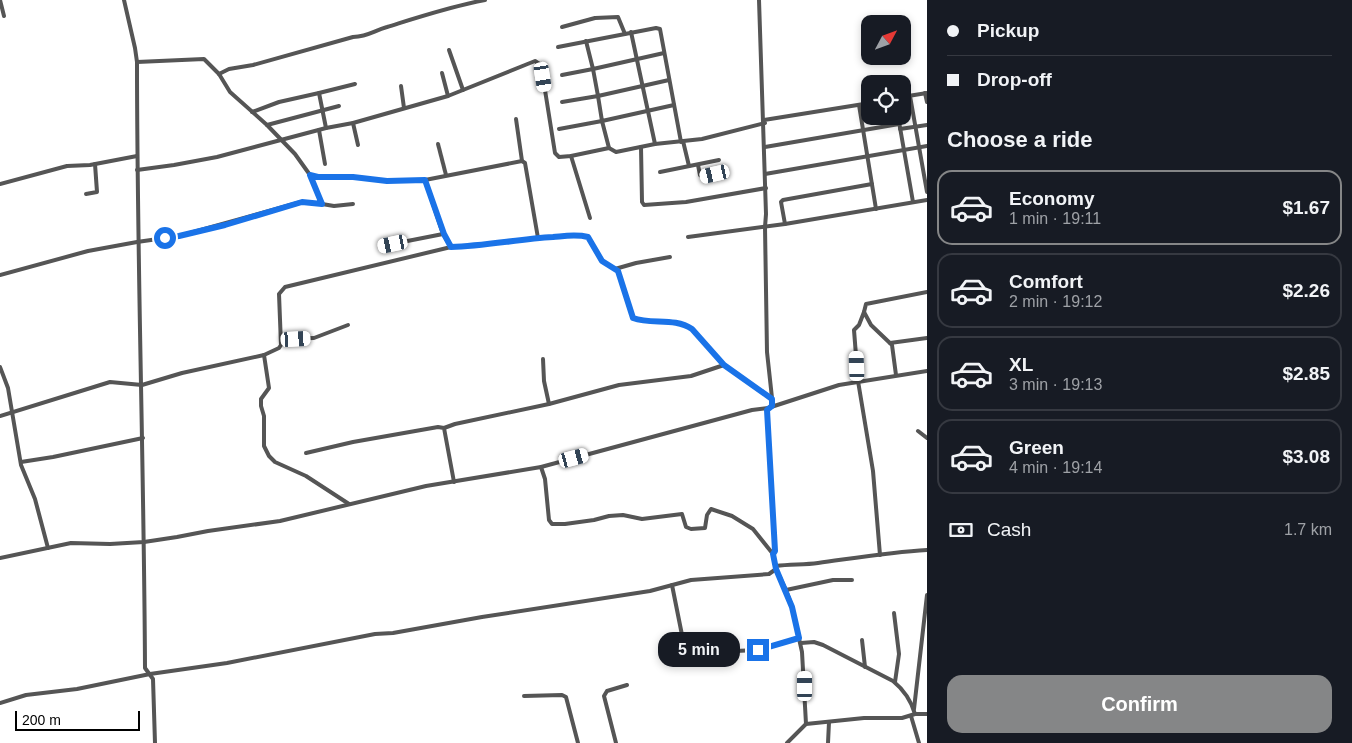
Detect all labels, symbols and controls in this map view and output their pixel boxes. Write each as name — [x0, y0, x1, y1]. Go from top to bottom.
north arrow — [861, 15, 911, 65]
map controls — [861, 15, 911, 125]
text: Pickup — [977, 20, 1039, 41]
car — [533, 61, 552, 93]
text: Drop-off — [977, 69, 1052, 90]
button: locate — [861, 75, 911, 125]
text: Choose a ride — [947, 127, 1092, 152]
car — [698, 163, 731, 185]
icon: car — [949, 185, 994, 230]
text: Economy — [1009, 188, 1095, 209]
text: $1.67 — [1282, 197, 1330, 218]
text: 1 min · 19:11 — [1009, 210, 1101, 227]
route start — [154, 227, 176, 249]
car — [376, 234, 409, 254]
icon: car — [949, 268, 994, 313]
text: Comfort — [1009, 271, 1083, 292]
text: $2.26 — [1282, 280, 1330, 301]
text: 2 min · 19:12 — [1009, 293, 1102, 310]
car — [280, 331, 311, 347]
car — [848, 351, 865, 381]
icon: car — [949, 351, 994, 396]
text: XL — [1009, 354, 1033, 375]
text: $2.85 — [1282, 363, 1330, 384]
text: 3 min · 19:13 — [1009, 376, 1102, 393]
icon: car — [949, 434, 994, 479]
text: Green — [1009, 437, 1064, 458]
text: $3.08 — [1282, 446, 1330, 467]
car — [557, 447, 590, 469]
text: 4 min · 19:14 — [1009, 459, 1102, 476]
icon: cash — [947, 516, 975, 544]
text: Cash — [987, 519, 1031, 540]
text: 1.7 km — [1284, 521, 1332, 538]
callout: 5 min — [658, 632, 740, 668]
route end — [747, 639, 769, 661]
text: 5 min — [678, 641, 720, 658]
car — [797, 671, 812, 701]
button: Confirm — [947, 675, 1332, 733]
scale bar — [15, 708, 140, 731]
text: 200 m — [22, 712, 61, 728]

